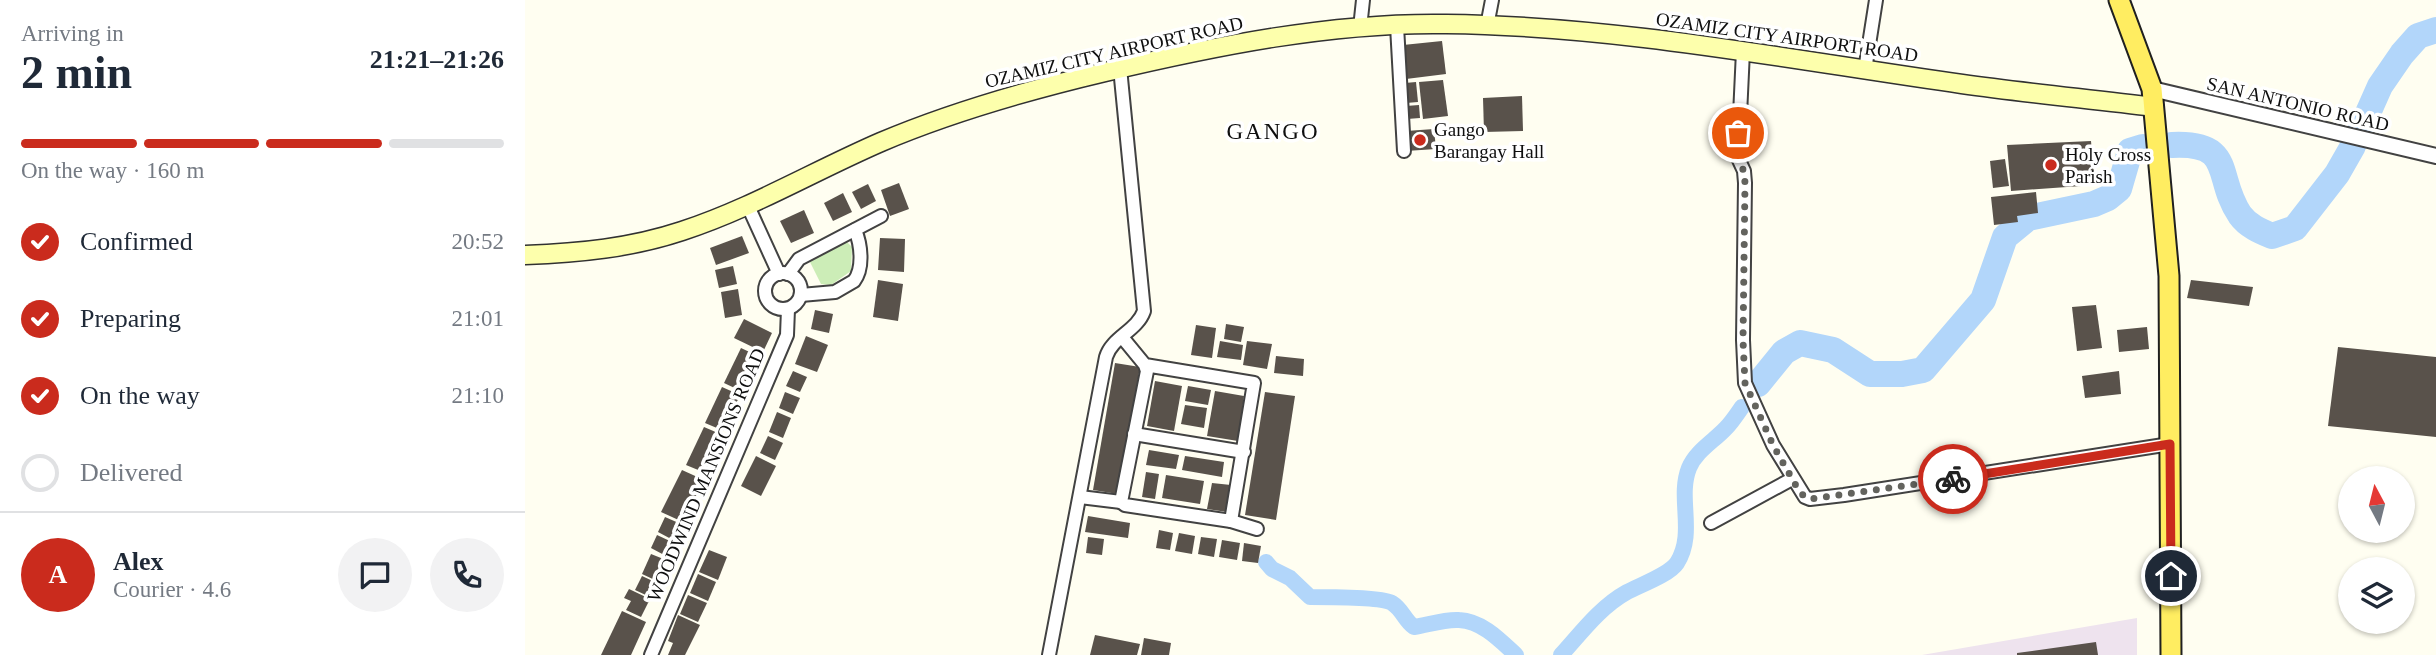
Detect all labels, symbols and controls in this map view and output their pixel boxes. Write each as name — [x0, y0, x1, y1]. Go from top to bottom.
street label: OZAMIZ CITY AIRPORT ROAD — [1655, 8, 1919, 66]
street label: OZAMIZ CITY AIRPORT ROAD — [983, 12, 1245, 92]
text: Arriving in — [21, 21, 124, 46]
text: 21:21–21:26 — [370, 45, 504, 74]
text: 2 min — [21, 47, 132, 98]
street label: SAN ANTONIO ROAD — [2205, 73, 2391, 135]
pin — [1708, 103, 1768, 163]
icon: bag — [1719, 114, 1757, 152]
district label: GANGO — [1226, 119, 1320, 144]
place label: Gango Barangay Hall — [1434, 119, 1544, 162]
marker: Gango Barangay Hall — [1412, 132, 1428, 148]
place label: Holy Cross Parish — [2065, 144, 2151, 187]
marker: Holy Cross Parish — [2043, 157, 2059, 173]
text: On the way · 160 m — [21, 158, 204, 183]
icon: check — [21, 223, 59, 261]
text: Confirmed — [80, 227, 193, 256]
text: 20:52 — [452, 229, 504, 254]
icon: check — [21, 300, 59, 338]
text: Preparing — [80, 304, 181, 333]
text: 21:01 — [452, 306, 504, 331]
street label: WOODWIND MANSIONS ROAD — [643, 345, 769, 605]
icon: check — [21, 377, 59, 415]
text: On the way — [80, 381, 200, 410]
text: 21:10 — [452, 383, 504, 408]
courier — [1918, 444, 1988, 514]
text: Delivered — [80, 458, 183, 487]
icon: bike — [1934, 460, 1972, 498]
north arrow — [2338, 466, 2415, 542]
map controls — [2338, 466, 2415, 634]
button: chat — [338, 538, 412, 612]
button: phone — [430, 538, 504, 612]
pin — [2141, 546, 2201, 606]
text: Alex — [113, 547, 164, 576]
icon: home — [2152, 557, 2190, 595]
button: layers — [2338, 557, 2415, 634]
text: A — [49, 560, 67, 589]
text: Courier · 4.6 — [113, 577, 231, 602]

